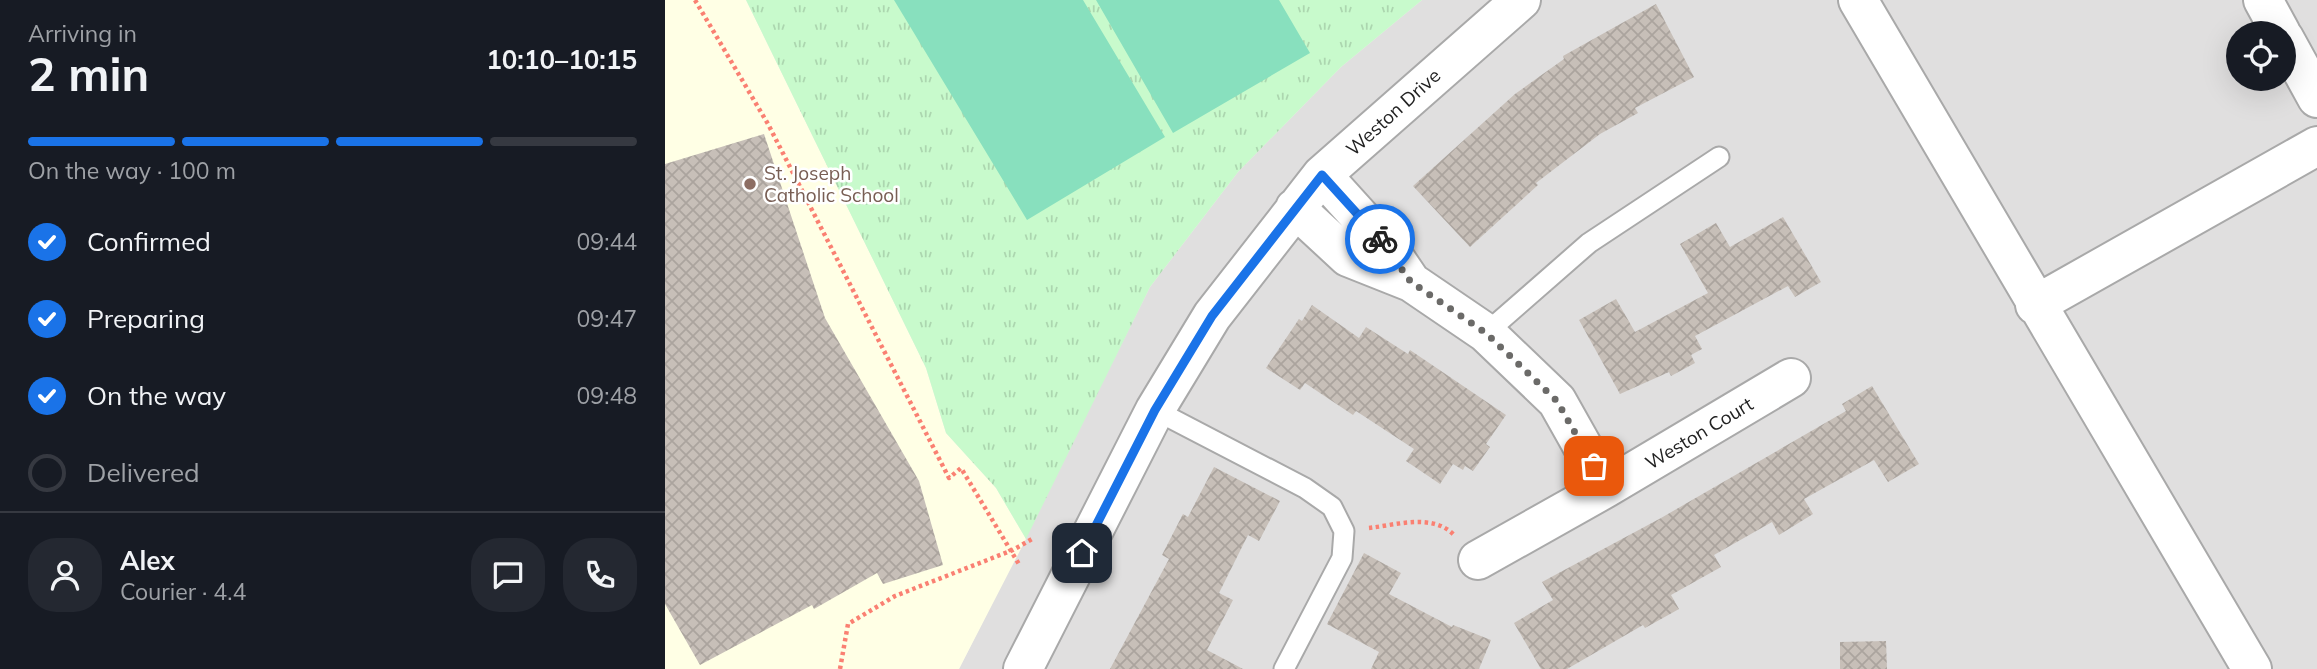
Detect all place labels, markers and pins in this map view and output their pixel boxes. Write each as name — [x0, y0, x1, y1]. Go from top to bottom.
place label: St. Joseph Catholic School — [764, 161, 899, 207]
marker: St. Joseph Catholic School — [742, 176, 758, 192]
pin — [1564, 436, 1624, 496]
pin — [1052, 523, 1112, 583]

